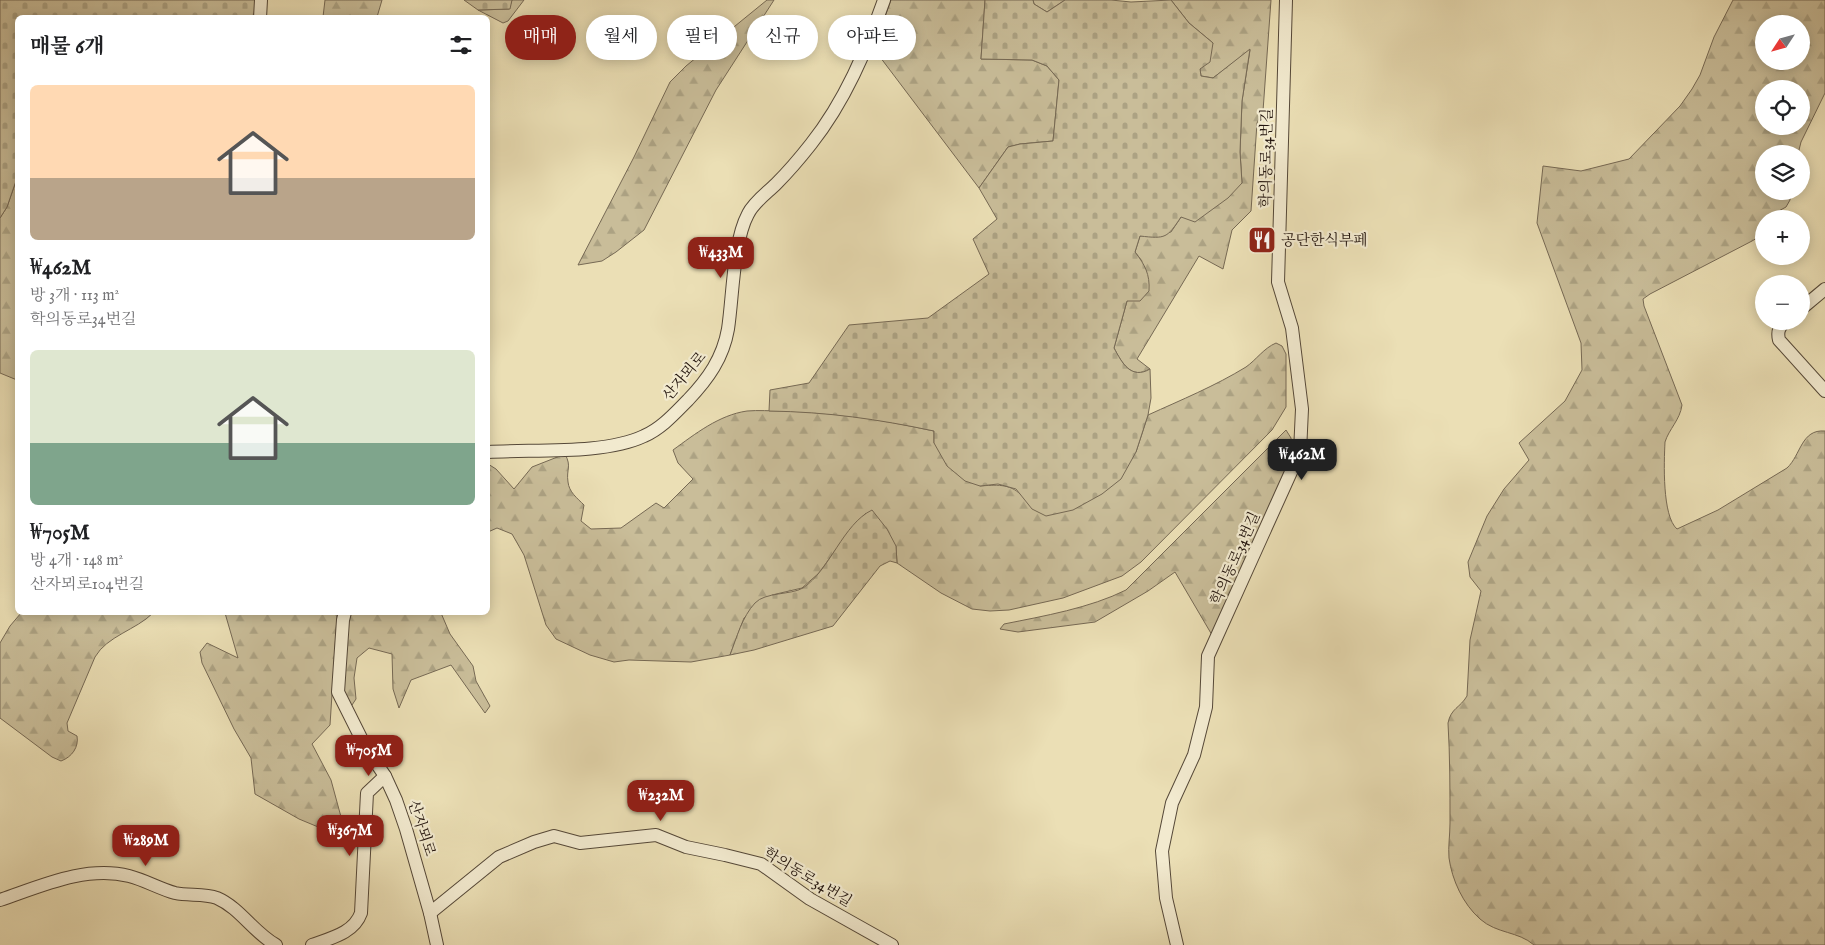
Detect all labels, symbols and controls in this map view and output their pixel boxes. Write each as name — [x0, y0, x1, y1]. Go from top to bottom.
chip: 매매 — [505, 15, 576, 60]
chip: 월세 — [586, 15, 657, 60]
chip: 필터 — [667, 15, 737, 60]
chip: 신규 — [747, 15, 818, 60]
chip: 아파트 — [828, 15, 916, 60]
north arrow — [1755, 15, 1810, 70]
map controls — [1755, 15, 1810, 330]
icon: filters — [447, 31, 475, 59]
text: 매물 6개 — [30, 34, 104, 61]
button: locate — [1755, 80, 1810, 135]
street label: 학의동로34번길 — [1256, 108, 1277, 208]
icon: home — [208, 118, 298, 208]
button: layers — [1755, 145, 1810, 200]
button: + — [1755, 210, 1810, 265]
restaurant icon: 공단한식부페 — [1247, 225, 1277, 255]
place label: 공단한식부페 — [1281, 231, 1368, 250]
pin: ₩433M — [686, 236, 756, 279]
text: ₩433M — [699, 243, 743, 263]
text: ₩462M — [30, 255, 91, 282]
button: − — [1755, 275, 1810, 330]
text: 방 3개 · 113 m² — [30, 286, 119, 306]
text: 학의동로34번길 — [30, 310, 137, 330]
street label: 산자뫼로 — [658, 348, 711, 405]
icon: home — [208, 383, 298, 473]
pin: ₩462M — [1267, 438, 1337, 481]
text: ₩462M — [1279, 445, 1325, 465]
street label: 학의동로34번길 — [1206, 509, 1264, 608]
text: ₩705M — [30, 520, 90, 547]
text: 방 4개 · 148 m² — [30, 551, 123, 571]
text: 산자뫼로104번길 — [30, 575, 144, 595]
pin: ₩705M — [334, 734, 404, 777]
text: ₩705M — [346, 741, 392, 761]
pin: ₩232M — [626, 780, 696, 822]
text: ₩232M — [638, 786, 684, 806]
street label: 산자뫼로 — [404, 798, 440, 859]
pin: ₩367M — [315, 814, 385, 857]
text: ₩367M — [328, 821, 372, 841]
pin: ₩289M — [111, 824, 181, 867]
text: ₩289M — [123, 831, 169, 851]
street label: 학의동로34번길 — [760, 844, 855, 911]

